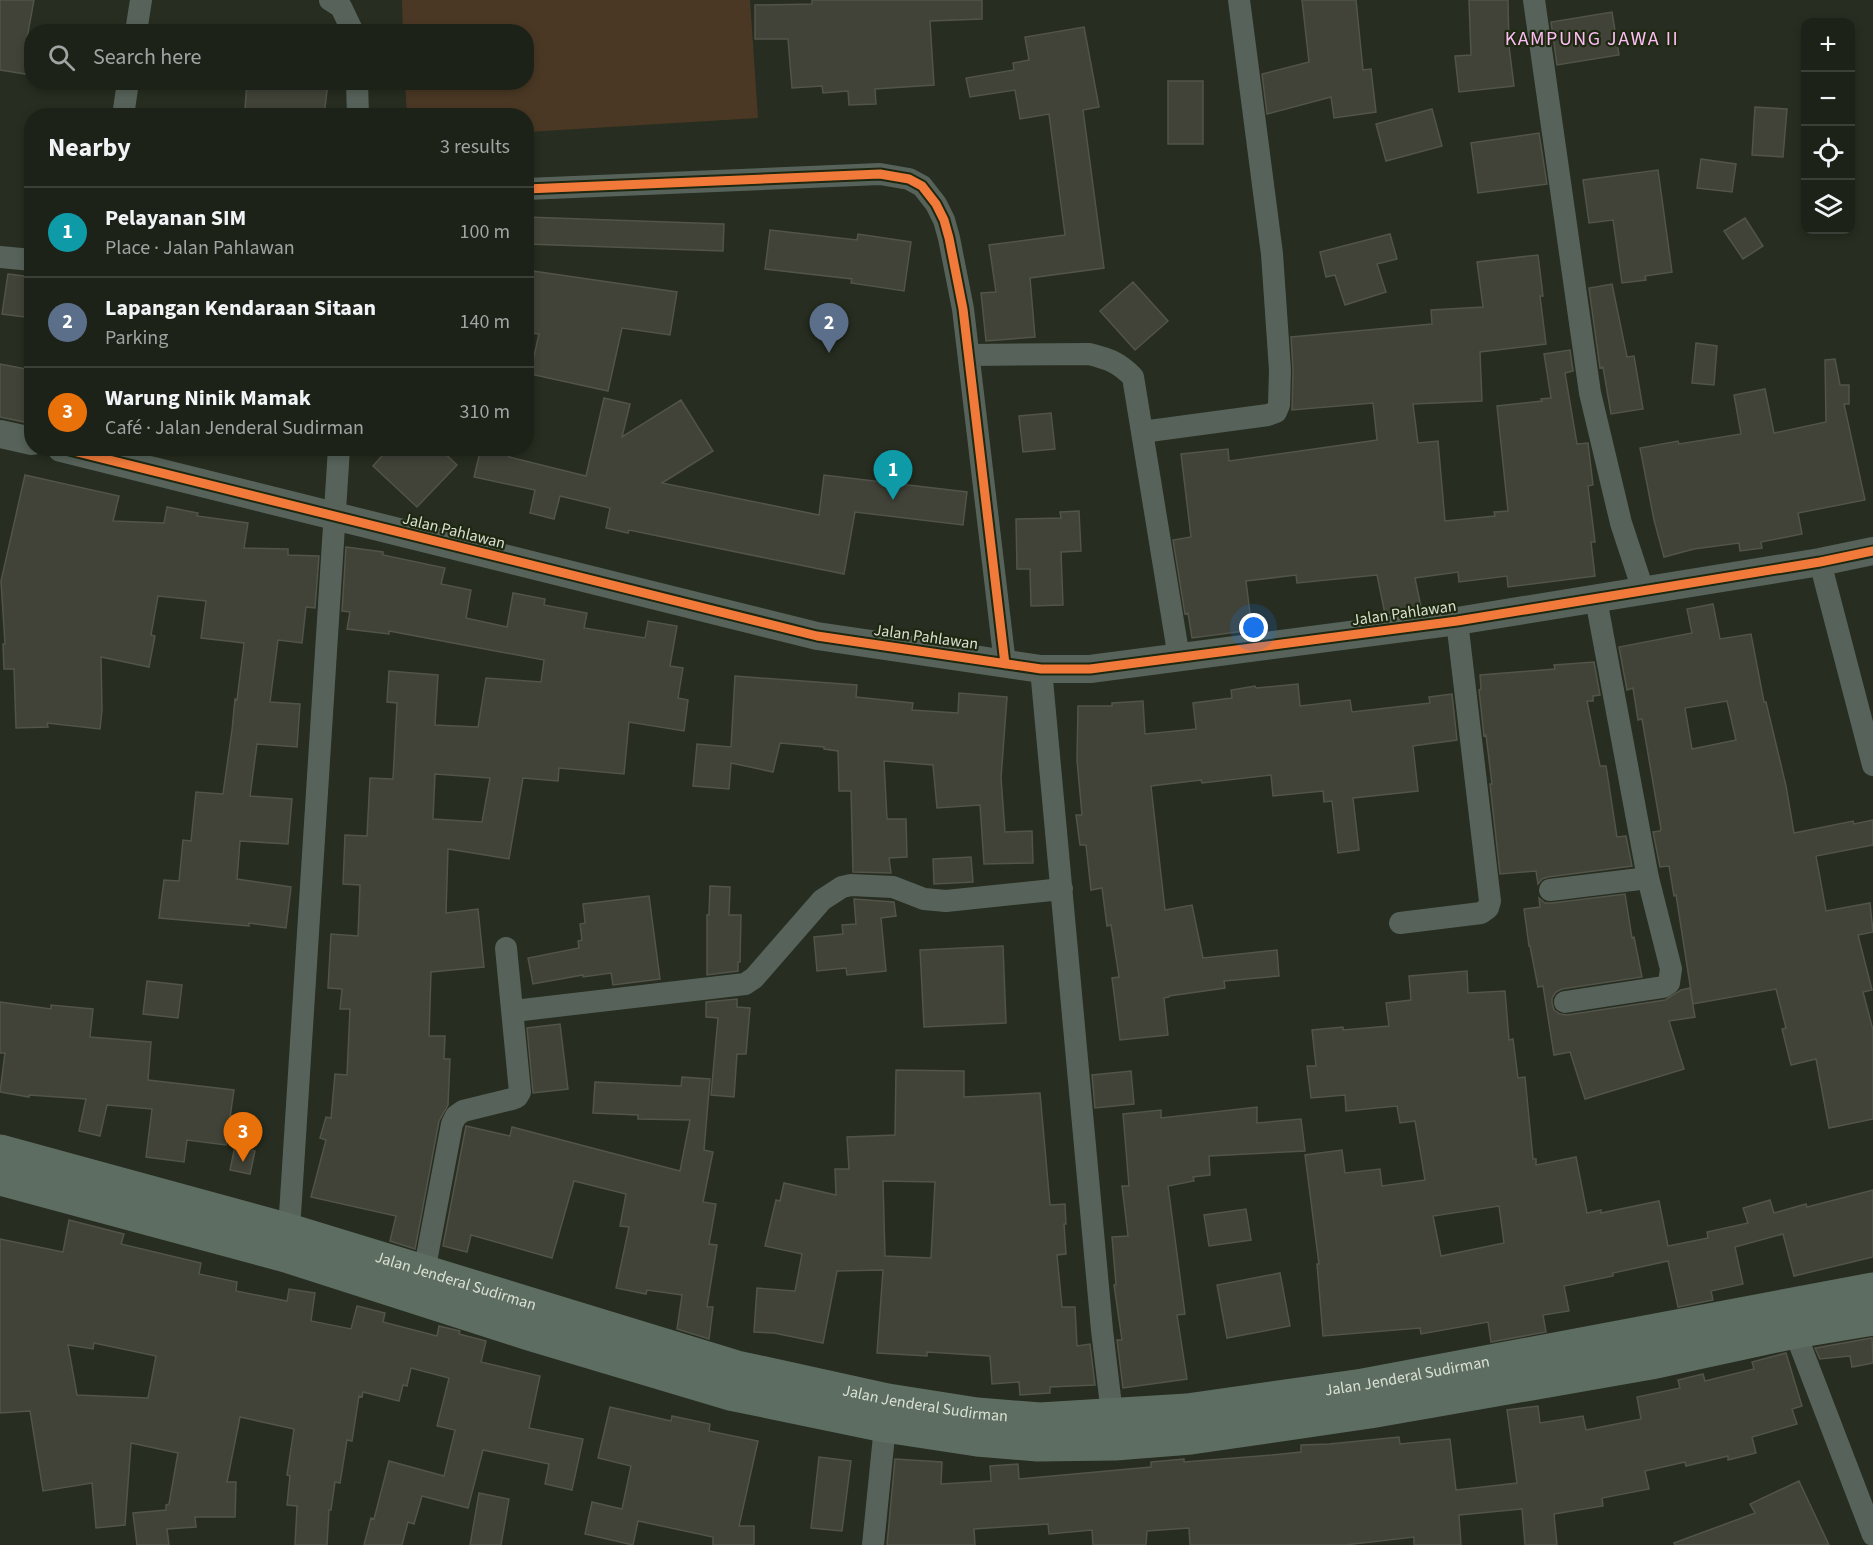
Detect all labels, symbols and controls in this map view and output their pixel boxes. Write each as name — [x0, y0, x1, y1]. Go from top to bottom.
map controls — [1801, 18, 1855, 234]
button: + — [1801, 18, 1855, 72]
search box — [24, 24, 534, 90]
district label: KAMPUNG JAWA II — [1505, 25, 1679, 53]
icon: search — [45, 41, 78, 74]
text: Search here — [93, 41, 201, 73]
button: − — [1801, 72, 1855, 126]
button: locate — [1801, 126, 1855, 180]
text: Nearby — [48, 129, 131, 166]
text: 3 results — [440, 133, 510, 161]
button: layers — [1801, 180, 1855, 234]
text: Pelayanan SIM — [105, 202, 246, 234]
text: 1 — [62, 218, 73, 246]
text: 100 m — [460, 218, 510, 246]
text: Place · Jalan Pahlawan — [105, 234, 295, 262]
text: Lapangan Kendaraan Sitaan — [105, 292, 376, 324]
pin: 2 — [810, 304, 848, 353]
text: 2 — [62, 308, 73, 336]
text: 140 m — [460, 308, 510, 336]
text: Parking — [105, 324, 168, 352]
text: Warung Ninik Mamak — [105, 382, 311, 414]
text: 3 — [62, 398, 73, 426]
text: 310 m — [460, 398, 510, 426]
text: Café · Jalan Jenderal Sudirman — [105, 414, 364, 442]
pin: 1 — [874, 450, 912, 500]
street label: Jalan Pahlawan — [400, 508, 508, 554]
street label: Jalan Pahlawan — [1350, 595, 1458, 631]
your location — [1239, 613, 1268, 642]
street label: Jalan Pahlawan — [872, 619, 980, 655]
pin: 3 — [224, 1112, 262, 1162]
street label: Jalan Jenderal Sudirman — [373, 1246, 539, 1316]
street label: Jalan Jenderal Sudirman — [1323, 1350, 1492, 1401]
street label: Jalan Jenderal Sudirman — [840, 1379, 1009, 1427]

